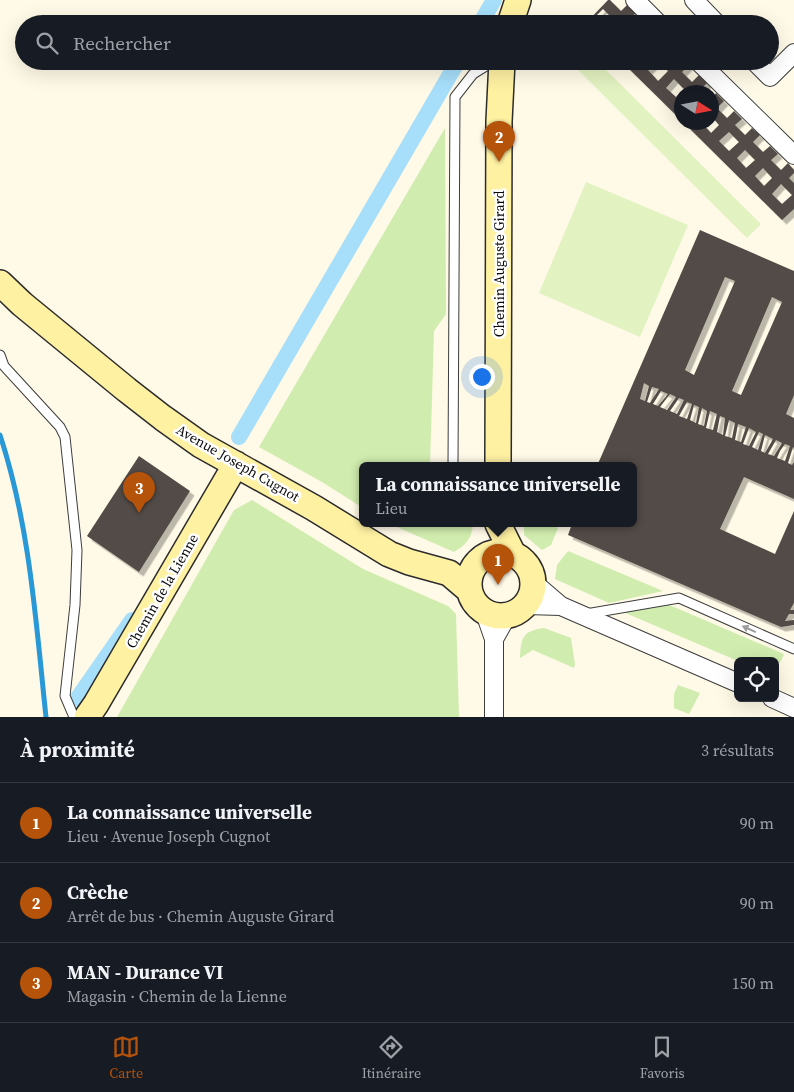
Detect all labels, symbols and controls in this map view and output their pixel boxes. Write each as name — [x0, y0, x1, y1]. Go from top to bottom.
search box — [15, 15, 779, 70]
icon: search — [33, 29, 61, 57]
text: Rechercher — [73, 30, 171, 56]
north arrow — [674, 85, 719, 130]
pin: 2 — [483, 121, 515, 162]
street label: Chemin Auguste Girard — [489, 191, 509, 337]
your location — [469, 364, 495, 390]
street label: Avenue Joseph Cugnot — [173, 420, 304, 507]
popup — [359, 462, 637, 527]
text: La connaissance universelle — [376, 471, 620, 497]
pin: 3 — [123, 472, 155, 513]
text: Lieu — [376, 497, 407, 519]
street label: Chemin de la Lienne — [121, 530, 203, 652]
pin: 1 — [482, 544, 514, 585]
one-way arrow — [742, 624, 756, 632]
map controls — [734, 657, 779, 702]
button: locate — [734, 657, 779, 702]
text: À proximité — [20, 735, 135, 764]
text: 3 résultats — [701, 739, 774, 761]
text: La connaissance universelle — [67, 799, 312, 825]
text: 1 — [32, 812, 40, 834]
text: 90 m — [740, 812, 774, 834]
text: Lieu · Avenue Joseph Cugnot — [67, 825, 270, 847]
text: Crèche — [67, 879, 128, 905]
text: 2 — [32, 892, 40, 914]
text: 90 m — [740, 892, 774, 914]
text: Arrêt de bus · Chemin Auguste Girard — [67, 905, 334, 927]
text: MAN - Durance VI — [67, 959, 223, 985]
text: 3 — [32, 972, 40, 994]
text: 150 m — [732, 972, 774, 994]
text: Magasin · Chemin de la Lienne — [67, 985, 287, 1007]
tab: Carte — [109, 1033, 143, 1083]
tab: Itinéraire — [362, 1033, 421, 1083]
tab: Favoris — [640, 1033, 685, 1083]

